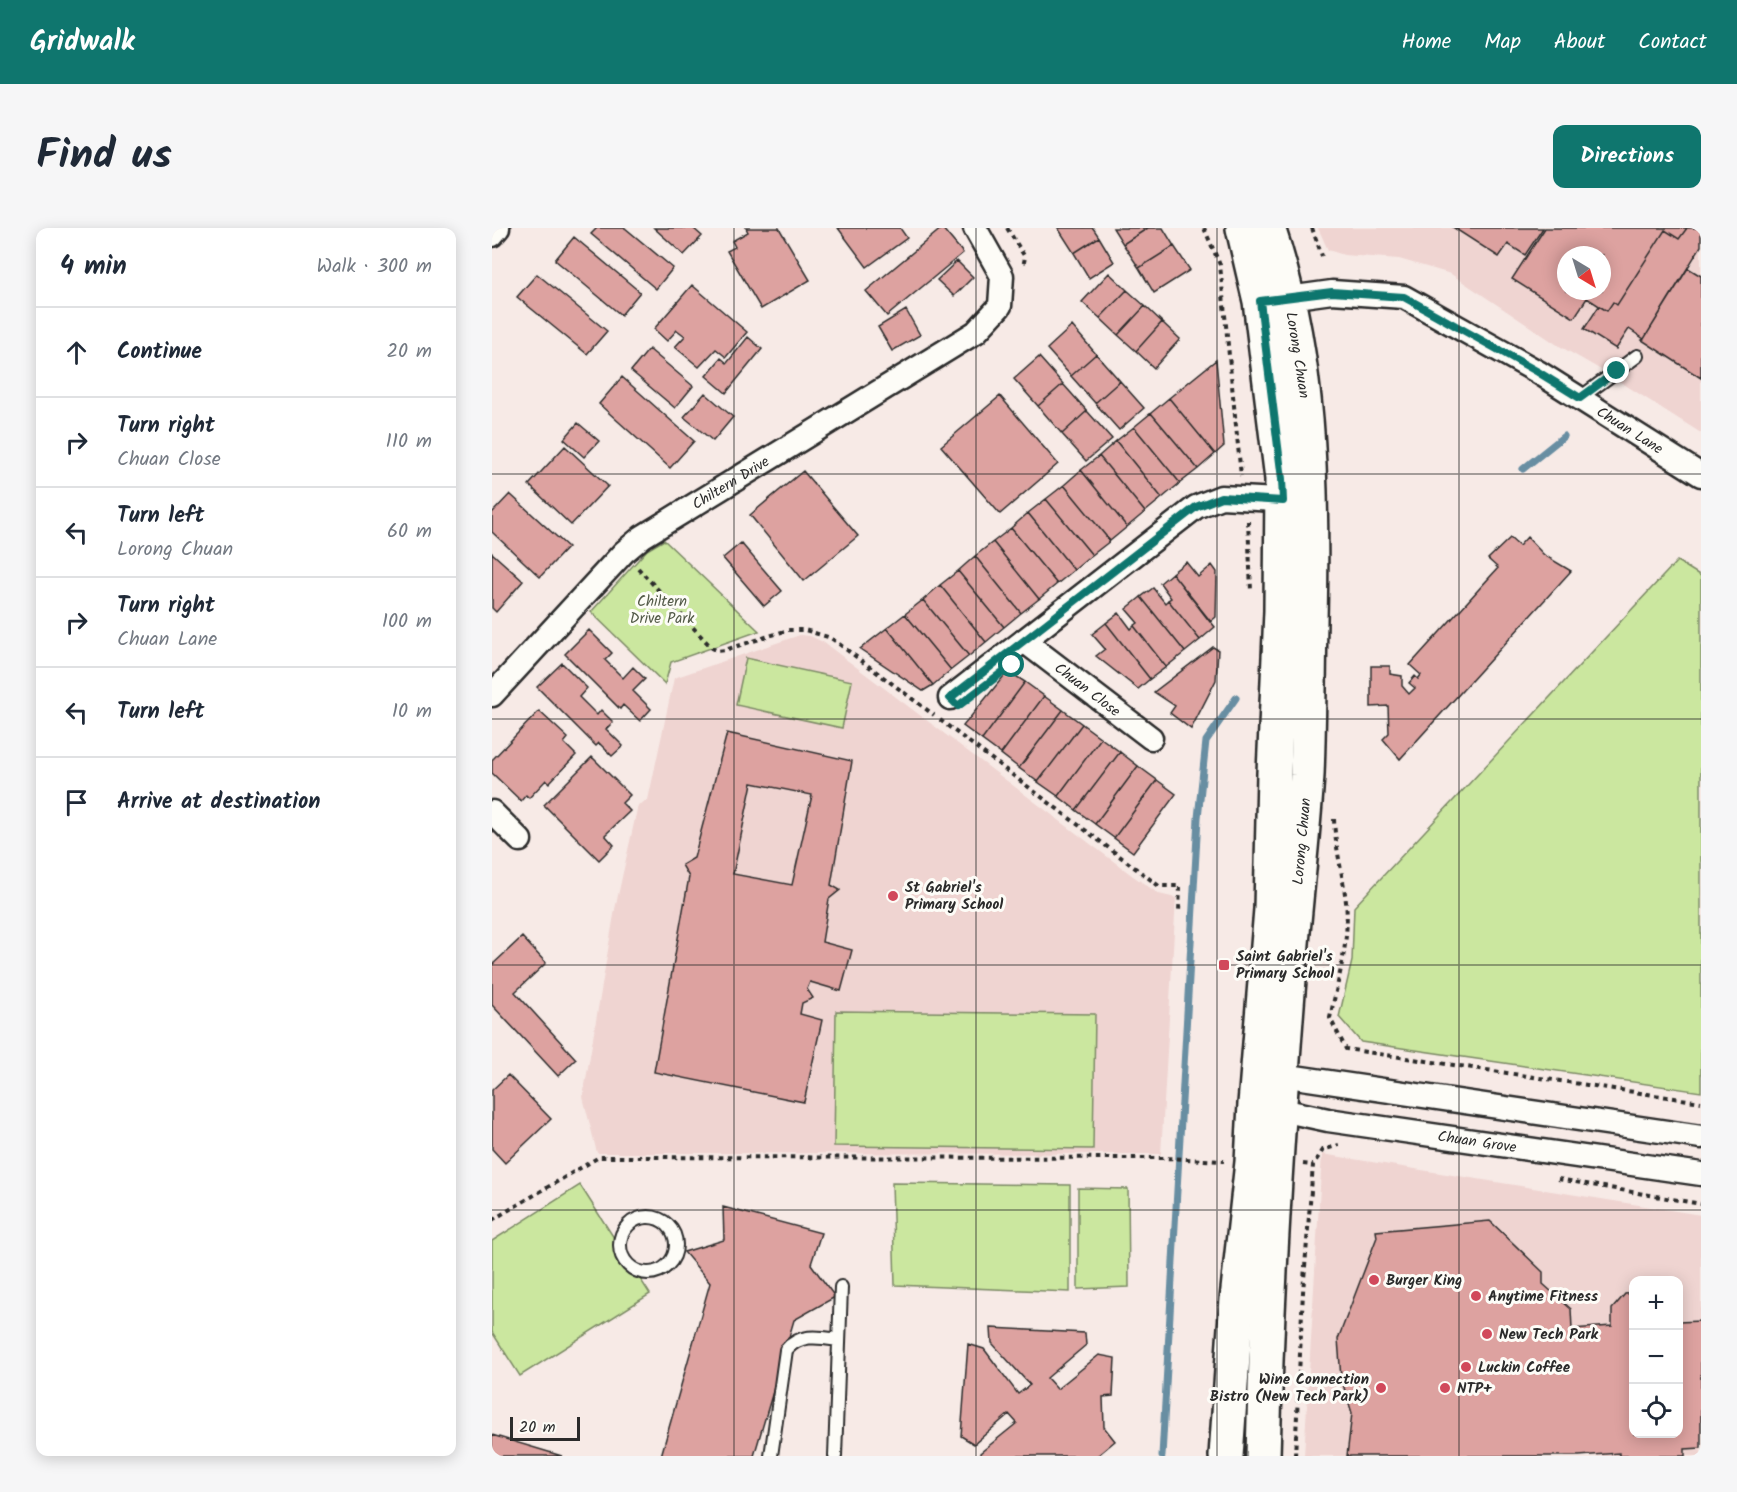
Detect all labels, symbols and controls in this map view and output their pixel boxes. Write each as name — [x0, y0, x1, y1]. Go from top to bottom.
text: Gridwalk — [30, 20, 135, 65]
text: Home — [1402, 26, 1451, 59]
text: Map — [1484, 26, 1521, 59]
text: About — [1554, 26, 1605, 59]
text: Contact — [1638, 26, 1707, 59]
text: Find us — [36, 123, 172, 190]
button: Directions — [1553, 125, 1701, 188]
text: 4 min — [60, 246, 127, 288]
north arrow — [1557, 246, 1611, 300]
text: Walk · 300 m — [317, 251, 432, 283]
street label: Lorong Chuan — [1278, 310, 1316, 400]
text: Continue — [117, 335, 202, 370]
icon: ahead — [60, 336, 93, 369]
text: 20 m — [386, 336, 432, 368]
route end — [1603, 357, 1629, 383]
street label: Chuan Lane — [1591, 401, 1668, 461]
text: Turn right — [117, 409, 215, 444]
icon: right — [60, 426, 93, 459]
text: 110 m — [386, 426, 432, 458]
text: Chuan Close — [117, 444, 221, 476]
street label: Chiltern Drive — [688, 450, 775, 517]
text: Turn left — [117, 499, 204, 534]
icon: left — [60, 516, 93, 549]
text: 60 m — [387, 516, 432, 548]
text: Lorong Chuan — [117, 534, 233, 566]
text: Turn right — [117, 589, 215, 624]
park label: Chiltern Drive Park — [630, 590, 695, 631]
icon: right — [60, 606, 93, 639]
text: 100 m — [382, 606, 432, 638]
text: Chuan Lane — [117, 624, 217, 656]
route start — [998, 651, 1024, 677]
street label: Chuan Close — [1049, 657, 1125, 724]
text: Turn left — [117, 695, 204, 730]
icon: left — [60, 696, 93, 729]
text: 10 m — [392, 696, 432, 728]
text: Arrive at destination — [117, 785, 320, 820]
icon: arrive — [60, 786, 93, 819]
street label: Lorong Chuan — [1287, 797, 1318, 886]
place label: St Gabriel's Primary School — [905, 876, 1003, 917]
marker: St Gabriel's Primary School — [886, 889, 900, 903]
place label: Saint Gabriel's Primary School — [1236, 945, 1334, 986]
marker: Saint Gabriel's Primary School — [1217, 958, 1231, 972]
street label: Chuan Grove — [1436, 1125, 1518, 1160]
place label: Burger King — [1386, 1269, 1462, 1293]
marker: Burger King — [1367, 1273, 1381, 1287]
map controls — [1629, 1276, 1683, 1438]
button: + — [1629, 1276, 1683, 1330]
place label: Anytime Fitness — [1488, 1285, 1598, 1309]
marker: Anytime Fitness — [1469, 1289, 1483, 1303]
place label: New Tech Park — [1499, 1323, 1599, 1347]
marker: New Tech Park — [1480, 1327, 1494, 1341]
button: − — [1629, 1330, 1683, 1384]
place label: Luckin Coffee — [1478, 1356, 1571, 1380]
marker: Luckin Coffee — [1459, 1360, 1473, 1374]
place label: Wine Connection Bistro (New Tech Park) — [1210, 1368, 1369, 1409]
place label: NTP+ — [1457, 1377, 1493, 1401]
marker: Wine Connection Bistro (New Tech Park) — [1374, 1381, 1388, 1395]
marker: NTP+ — [1438, 1381, 1452, 1395]
button: locate — [1629, 1384, 1683, 1438]
scale bar — [510, 1414, 580, 1442]
text: 20 m — [519, 1415, 555, 1440]

